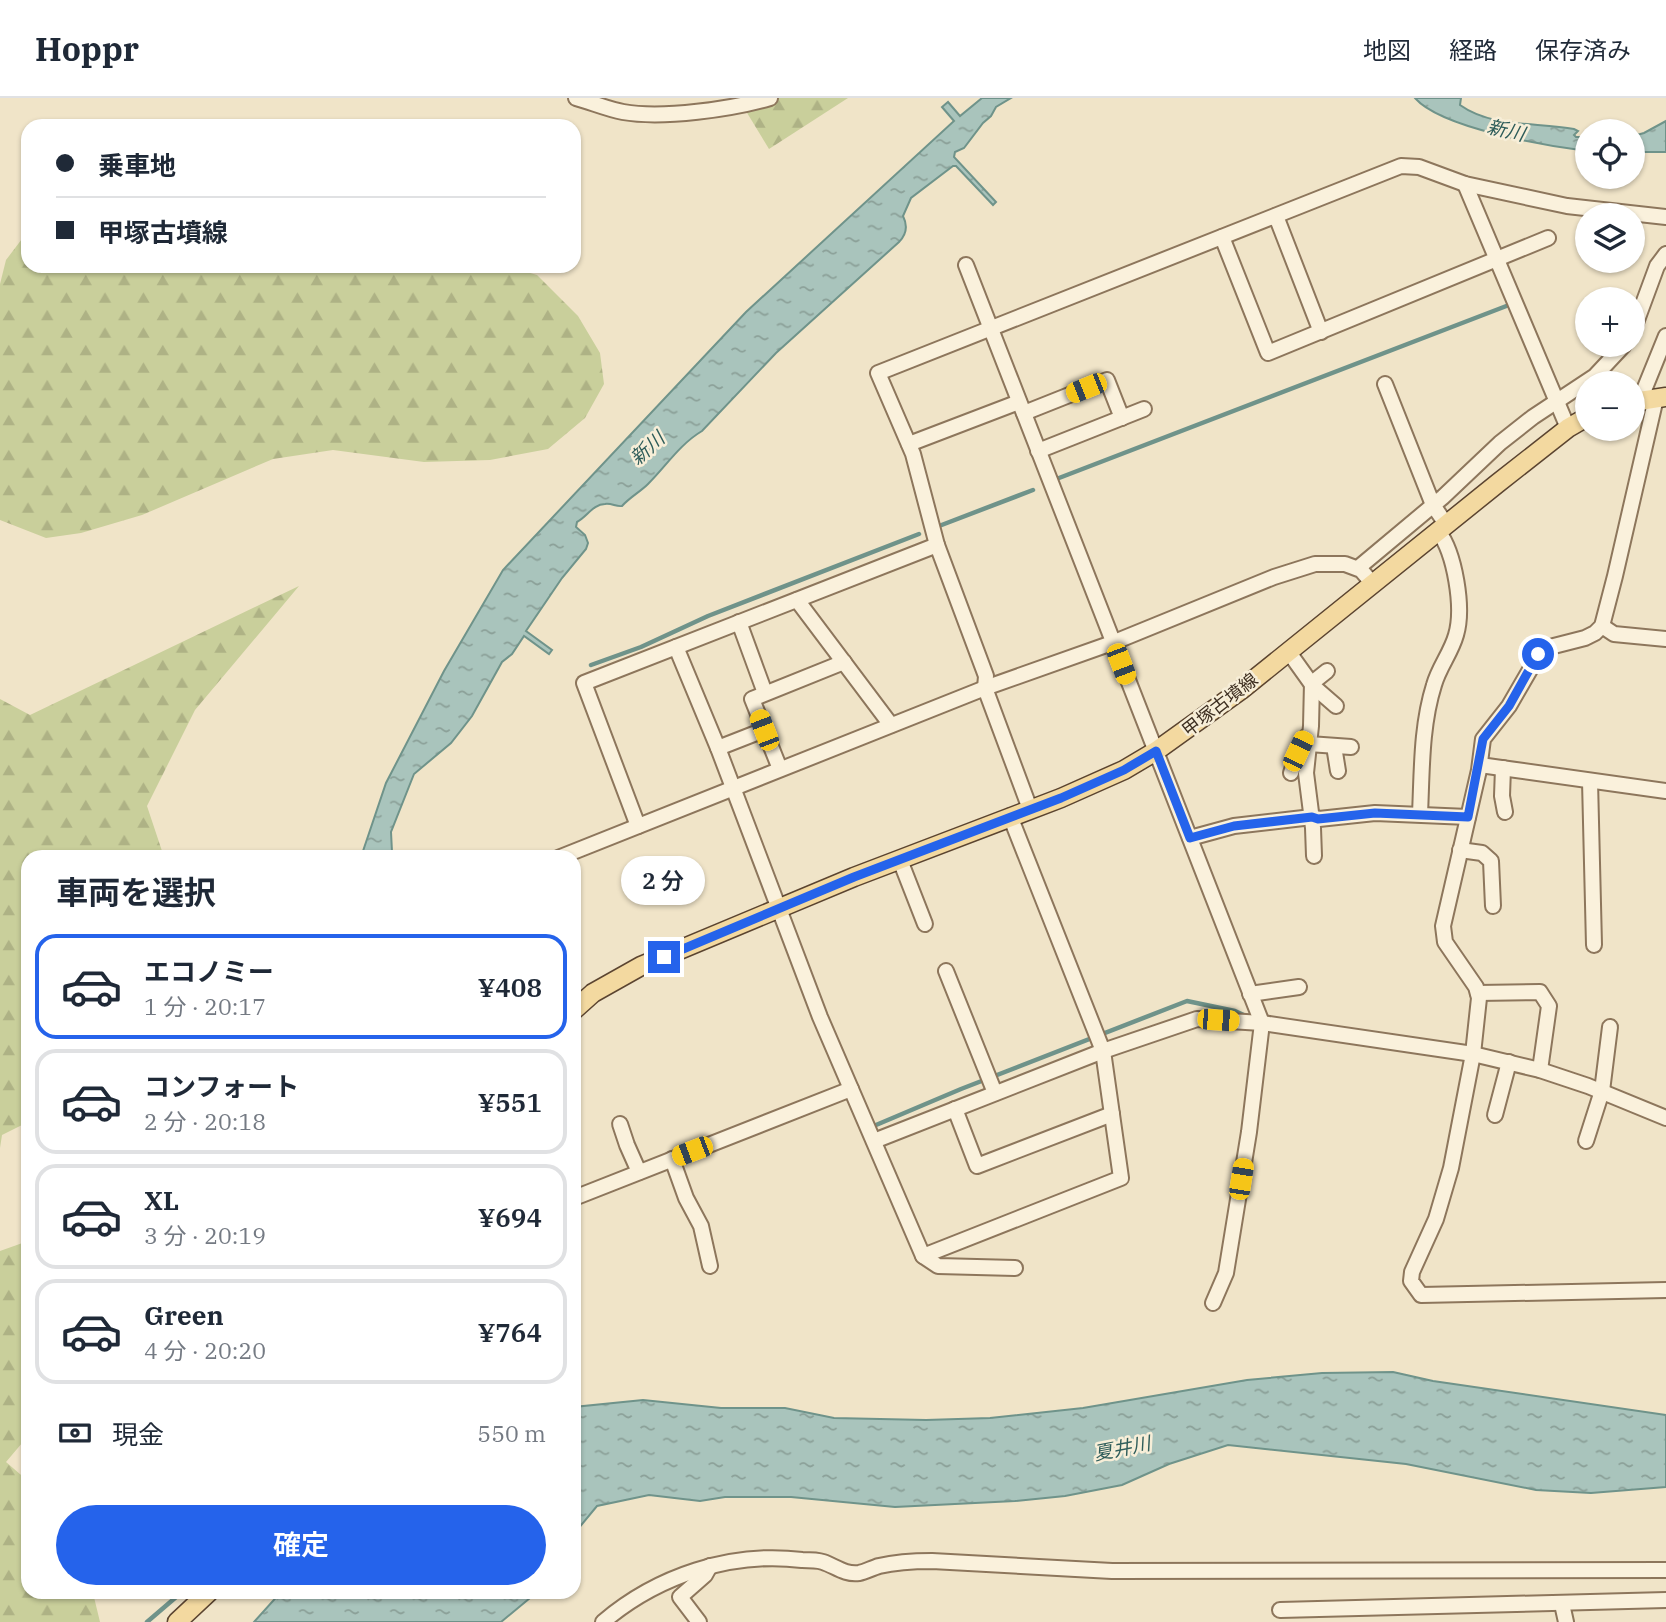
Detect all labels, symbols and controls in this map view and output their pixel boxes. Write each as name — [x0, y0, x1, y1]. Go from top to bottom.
text: Hoppr — [35, 27, 139, 70]
text: 地図 — [1363, 34, 1411, 66]
text: 経路 — [1449, 34, 1497, 66]
text: 保存済み — [1535, 34, 1631, 66]
water label: 新川 — [1485, 114, 1529, 146]
map controls — [1575, 119, 1645, 441]
button: locate — [1575, 119, 1645, 189]
text: 乗車地 — [98, 148, 176, 182]
button: layers — [1575, 203, 1645, 273]
text: 甲塚古墳線 — [98, 215, 228, 249]
button: + — [1575, 287, 1645, 357]
car — [1063, 370, 1110, 406]
button: − — [1575, 371, 1645, 441]
water label: 新川 — [625, 425, 671, 470]
route start — [1522, 638, 1554, 670]
car — [1104, 641, 1139, 687]
street label: 甲塚古墳線 — [1177, 668, 1262, 741]
car — [747, 707, 782, 753]
car — [1280, 728, 1317, 774]
callout: 2 分 — [622, 856, 706, 904]
text: 2 分 — [642, 865, 684, 895]
text: 車両を選択 — [56, 871, 216, 913]
route end — [648, 941, 680, 973]
text: エコノミー — [144, 954, 274, 988]
icon: car — [60, 955, 123, 1018]
text: ¥408 — [478, 970, 542, 1004]
text: 1 分 · 20:17 — [144, 991, 266, 1021]
car — [1197, 1008, 1240, 1032]
text: コンフォート — [144, 1069, 299, 1103]
icon: car — [60, 1070, 123, 1133]
text: ¥551 — [478, 1085, 542, 1119]
text: 2 分 · 20:18 — [144, 1106, 266, 1136]
car — [669, 1134, 716, 1168]
car — [1228, 1157, 1255, 1201]
text: XL — [144, 1183, 179, 1217]
icon: car — [60, 1185, 123, 1248]
text: ¥694 — [478, 1200, 542, 1234]
text: 3 分 · 20:19 — [144, 1220, 266, 1250]
text: Green — [144, 1298, 224, 1332]
icon: car — [60, 1300, 123, 1363]
text: ¥764 — [478, 1315, 542, 1349]
text: 4 分 · 20:20 — [144, 1335, 266, 1365]
icon: cash — [56, 1414, 94, 1452]
text: 現金 — [112, 1417, 164, 1451]
text: 550 m — [477, 1418, 546, 1448]
water label: 夏井川 — [1092, 1430, 1154, 1465]
button: 確定 — [56, 1505, 546, 1585]

